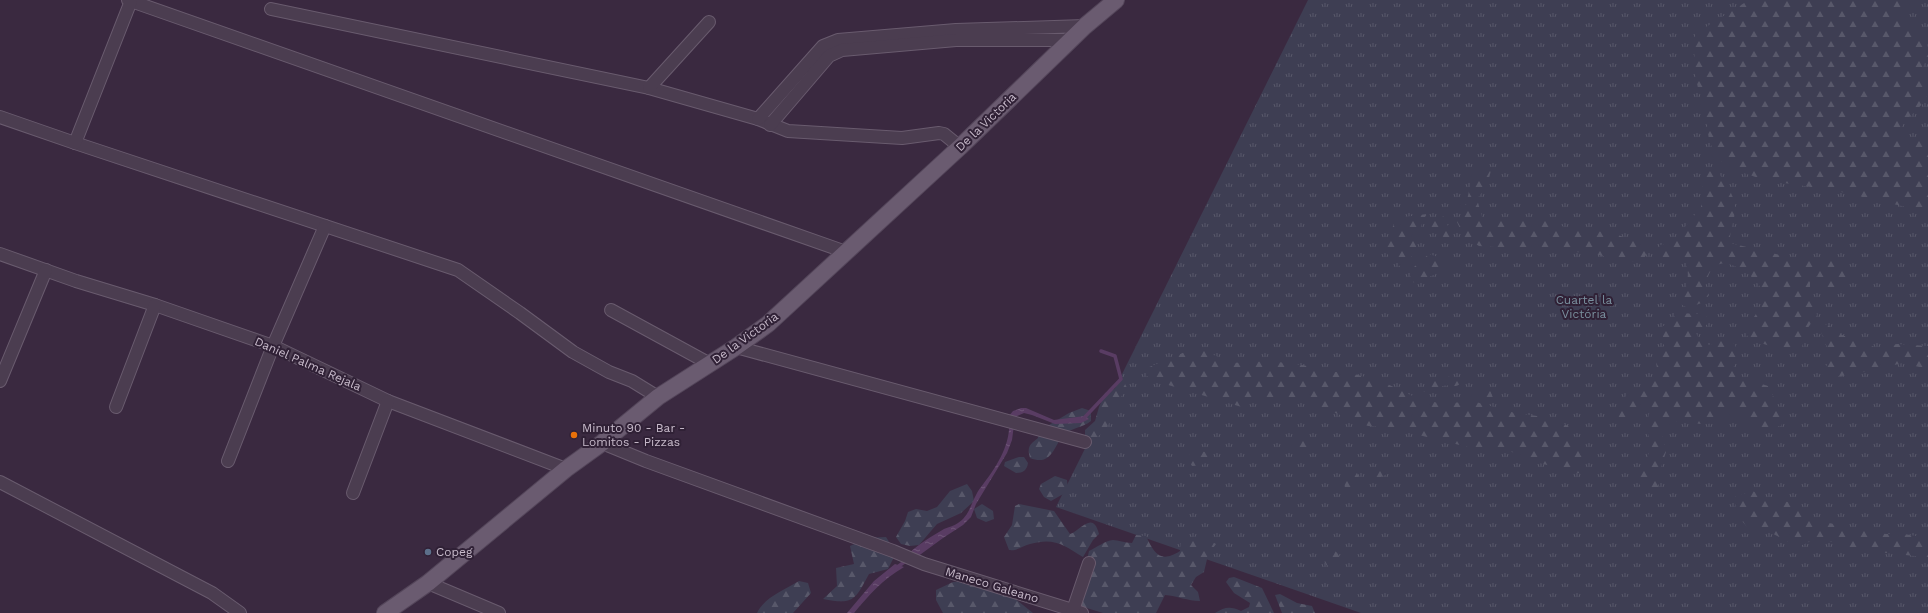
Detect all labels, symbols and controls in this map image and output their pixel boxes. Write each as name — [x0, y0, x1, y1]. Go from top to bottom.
street label: De la Victoria — [953, 90, 1019, 154]
park label: Cuartel la Victória — [1556, 293, 1613, 321]
street label: De la Victoria — [709, 309, 781, 367]
street label: Daniel Palma Rejala — [252, 334, 364, 394]
place label: Minuto 90 - Bar - Lomitos - Pizzas — [582, 421, 685, 449]
marker: Minuto 90 - Bar - Lomitos - Pizzas — [569, 430, 579, 440]
place label: Copeg — [436, 545, 473, 559]
marker: Copeg — [423, 547, 433, 557]
street label: Maneco Galeano — [944, 564, 1040, 606]

